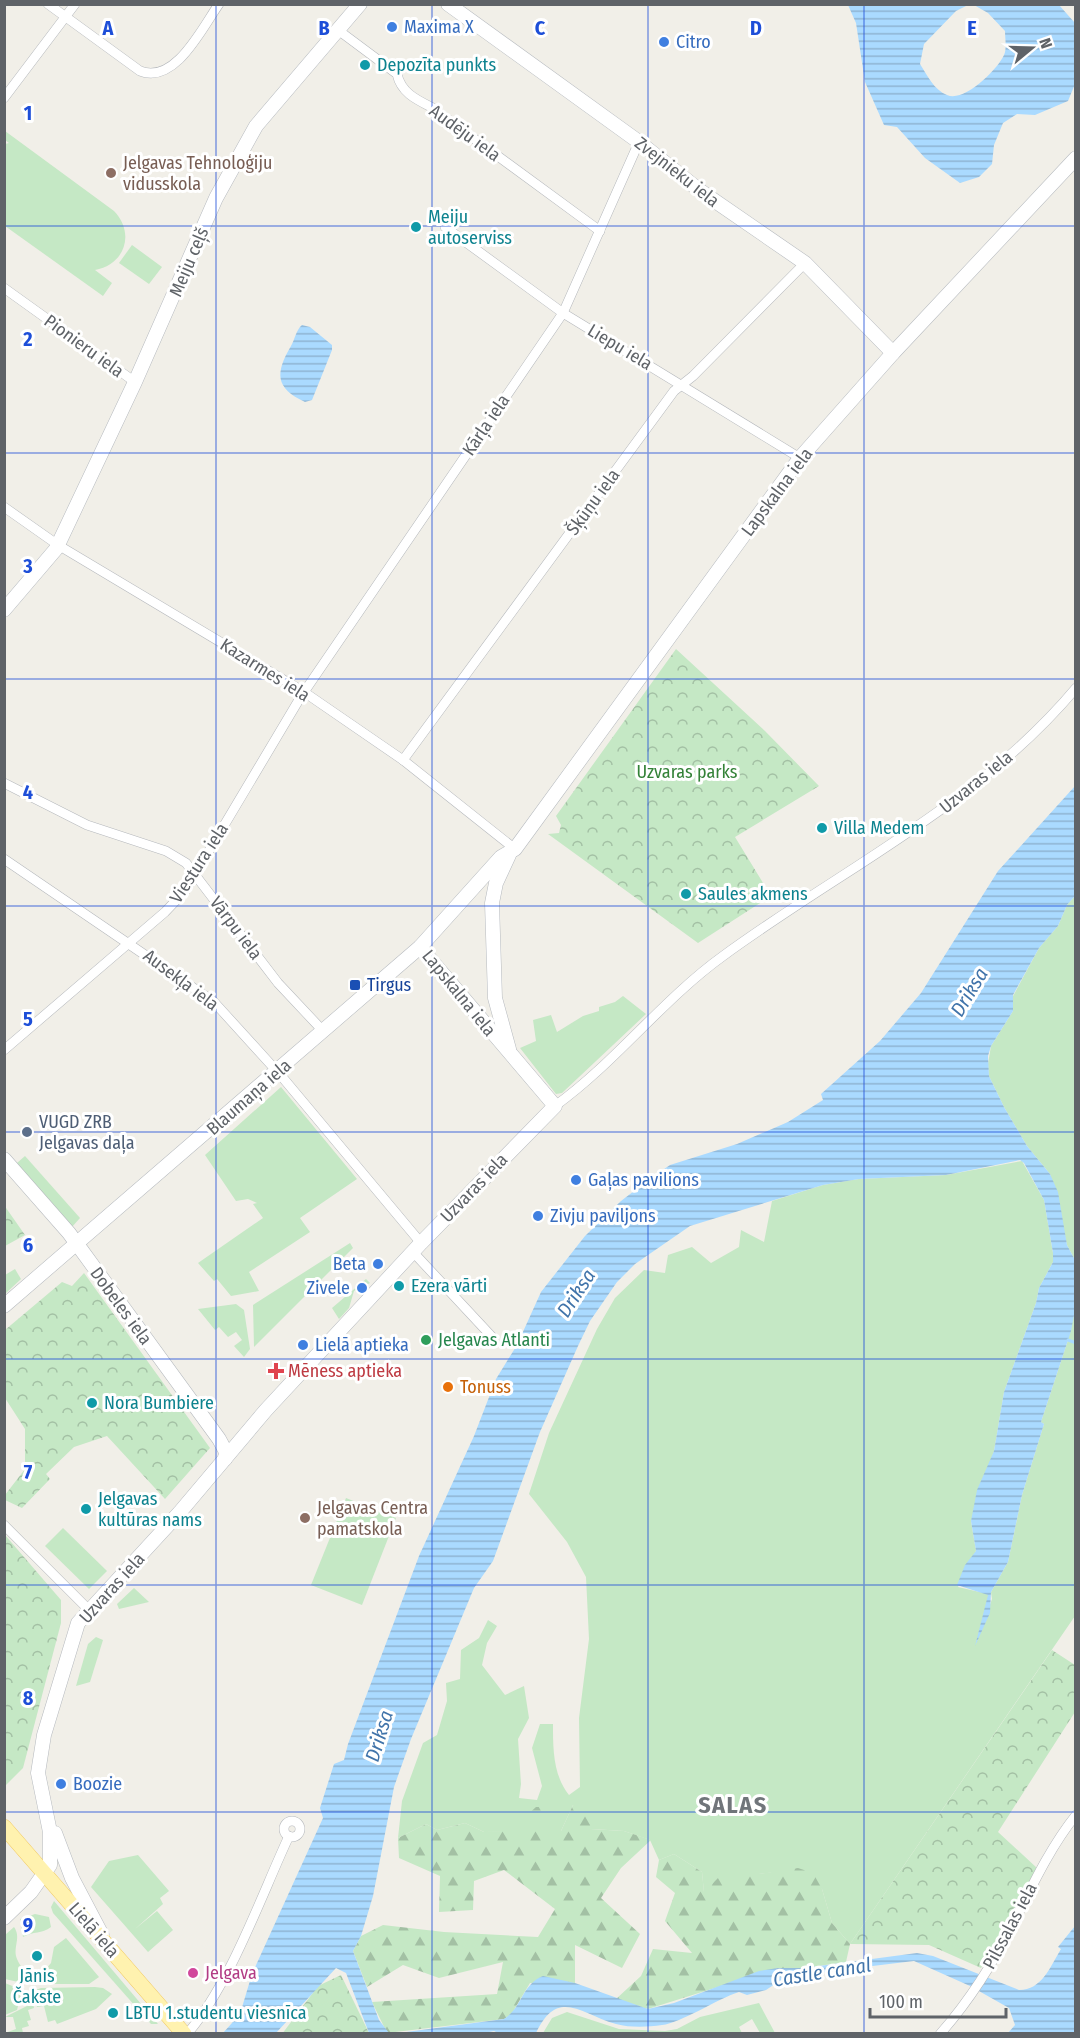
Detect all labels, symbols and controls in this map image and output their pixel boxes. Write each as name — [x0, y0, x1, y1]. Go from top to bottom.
text: A — [102, 16, 115, 40]
text: B — [318, 16, 330, 40]
place label: Maxima X — [404, 16, 474, 38]
text: C — [535, 16, 546, 40]
text: D — [750, 16, 762, 40]
text: E — [967, 16, 977, 40]
north arrow — [1002, 18, 1062, 78]
marker: Maxima X — [385, 20, 399, 34]
place label: Citro — [676, 31, 711, 53]
marker: Citro — [657, 35, 671, 49]
text: N — [1035, 36, 1056, 51]
place label: Depozīta punkts — [377, 54, 496, 76]
marker: Depozīta punkts — [358, 58, 372, 72]
street label: Audēju iela — [425, 100, 505, 166]
text: 1 — [24, 101, 32, 125]
street label: Zvejnieku iela — [630, 132, 724, 212]
place label: Jelgavas Tehnoloģiju vidusskola — [123, 152, 272, 195]
marker: Jelgavas Tehnoloģiju vidusskola — [104, 166, 118, 180]
place label: Meiju autoserviss — [428, 206, 512, 249]
marker: Meiju autoserviss — [409, 220, 423, 234]
street label: Meiju ceļš — [165, 224, 214, 300]
street label: Pionieru iela — [40, 310, 128, 382]
street label: Liepu iela — [584, 319, 656, 375]
text: 2 — [22, 327, 33, 351]
street label: Kārļa iela — [458, 390, 515, 460]
street label: Lapskalna iela — [737, 443, 817, 541]
street label: Šķūņu iela — [562, 464, 625, 539]
text: 3 — [22, 554, 33, 578]
street label: Kazarmes iela — [216, 634, 314, 706]
street label: Uzvaras iela — [935, 746, 1017, 818]
park label: Uzvaras parks — [637, 761, 738, 783]
text: 4 — [23, 780, 33, 804]
place label: Villa Medem — [834, 817, 924, 839]
street label: Viestura iela — [165, 819, 233, 907]
marker: Villa Medem — [815, 821, 829, 835]
place label: Saules akmens — [698, 883, 808, 905]
marker: Saules akmens — [679, 887, 693, 901]
street label: Vārpu iela — [205, 892, 267, 964]
street label: Ausekļa iela — [139, 945, 223, 1016]
street label: Lapskalna iela — [417, 945, 501, 1041]
water label: Driksa — [945, 963, 993, 1021]
place label: Tirgus — [367, 974, 412, 996]
marker: Tirgus — [348, 978, 362, 992]
text: 5 — [23, 1007, 33, 1031]
street label: Blaumaņa iela — [202, 1054, 296, 1140]
place label: VUGD ZRB Jelgavas daļa — [39, 1111, 135, 1154]
marker: VUGD ZRB Jelgavas daļa — [20, 1125, 34, 1139]
street label: Uzvaras iela — [436, 1149, 512, 1227]
place label: Gaļas pavilions — [588, 1169, 699, 1191]
marker: Gaļas pavilions — [569, 1173, 583, 1187]
place label: Zivju paviljons — [550, 1205, 656, 1227]
marker: Zivju paviljons — [531, 1209, 545, 1223]
text: 6 — [23, 1233, 33, 1257]
place label: Beta — [333, 1253, 366, 1275]
marker: Beta — [371, 1257, 385, 1271]
street label: Dobeles iela — [85, 1263, 157, 1349]
water label: Driksa — [552, 1264, 600, 1322]
place label: Ezera vārti — [411, 1275, 487, 1297]
place label: Zivele — [307, 1277, 350, 1299]
marker: Ezera vārti — [392, 1279, 406, 1293]
marker: Zivele — [355, 1281, 369, 1295]
place label: Jelgavas Atlanti — [438, 1329, 550, 1351]
marker: Jelgavas Atlanti — [419, 1333, 433, 1347]
place label: Lielā aptieka — [315, 1334, 409, 1356]
marker: Lielā aptieka — [296, 1338, 310, 1352]
place label: Mēness aptieka — [288, 1360, 402, 1382]
marker: Mēness aptieka — [269, 1364, 283, 1378]
place label: Tonuss — [460, 1376, 511, 1398]
marker: Tonuss — [441, 1380, 455, 1394]
place label: Nora Bumbiere — [104, 1392, 214, 1414]
marker: Nora Bumbiere — [85, 1396, 99, 1410]
text: 7 — [24, 1460, 33, 1484]
place label: Jelgavas kultūras nams — [98, 1488, 202, 1531]
place label: Jelgavas Centra pamatskola — [317, 1497, 428, 1540]
marker: Jelgavas kultūras nams — [79, 1502, 93, 1516]
marker: Jelgavas Centra pamatskola — [298, 1511, 312, 1525]
street label: Uzvaras iela — [75, 1548, 150, 1628]
text: 8 — [23, 1686, 34, 1710]
water label: Driksa — [360, 1707, 398, 1765]
place label: Boozie — [73, 1773, 122, 1795]
marker: Boozie — [54, 1777, 68, 1791]
district label: SALAS — [698, 1791, 768, 1819]
street label: Pilssalas iela — [978, 1879, 1042, 1973]
street label: Lielā iela — [64, 1898, 124, 1962]
text: 9 — [23, 1913, 33, 1937]
marker: Jānis Čakste — [30, 1949, 44, 1963]
water label: Castle canal — [771, 1952, 873, 1992]
place label: Jelgava — [205, 1962, 257, 1984]
place label: Jānis Čakste — [13, 1965, 61, 2008]
marker: Jelgava — [186, 1966, 200, 1980]
scale bar — [870, 1981, 1006, 2019]
text: 100 m — [879, 1991, 923, 2013]
place label: LBTU 1.studentu viesnīca — [125, 2002, 307, 2024]
marker: LBTU 1.studentu viesnīca — [106, 2006, 120, 2020]

